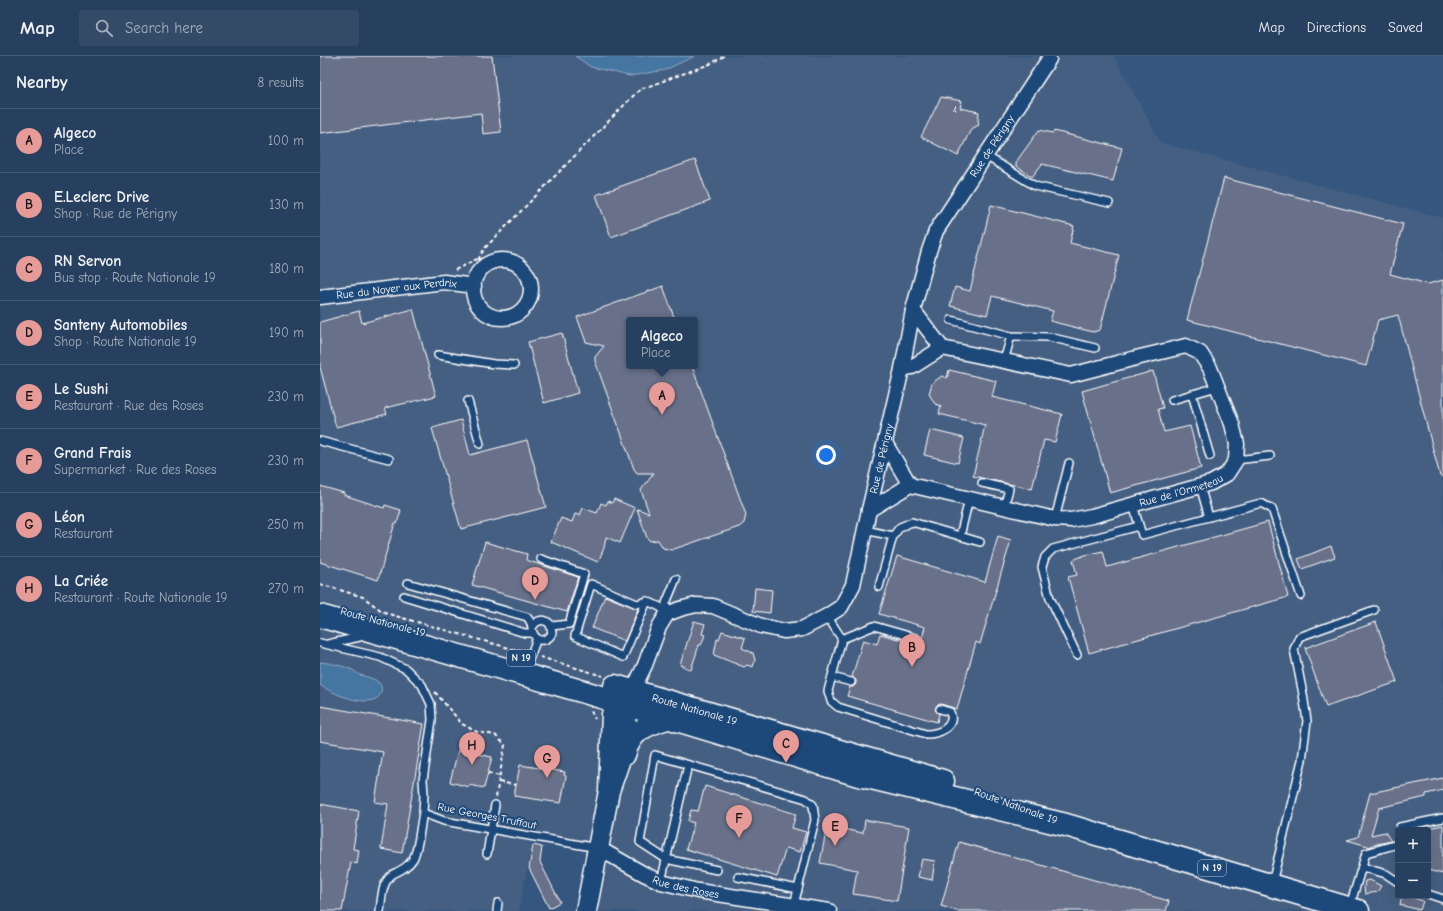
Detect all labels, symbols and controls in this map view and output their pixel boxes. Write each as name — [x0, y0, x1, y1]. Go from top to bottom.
search box — [79, 10, 359, 46]
text: Map — [20, 17, 55, 39]
icon: search — [93, 17, 115, 39]
text: Search here — [125, 19, 203, 37]
text: Map — [1258, 19, 1285, 36]
text: Directions — [1307, 19, 1366, 36]
text: Saved — [1388, 19, 1423, 36]
text: Nearby — [16, 73, 67, 92]
text: 8 results — [258, 75, 304, 90]
house number: 4 — [953, 105, 957, 115]
street label: Rue de Périgny — [967, 112, 1017, 179]
text: Algeco — [54, 124, 96, 142]
text: A — [25, 133, 33, 148]
text: 100 m — [268, 133, 304, 148]
text: Place — [54, 142, 84, 157]
text: E.Leclerc Drive — [54, 188, 149, 206]
text: B — [25, 197, 33, 212]
text: 130 m — [269, 197, 304, 212]
text: Shop · Rue de Périgny — [54, 206, 177, 221]
text: RN Servon — [54, 252, 122, 270]
text: C — [25, 261, 33, 276]
text: 180 m — [269, 261, 304, 276]
text: Bus stop · Route Nationale 19 — [54, 270, 216, 285]
street label: Rue du Noyer aux Perdrix — [335, 275, 458, 301]
text: Santeny Automobiles — [54, 316, 187, 334]
popup — [626, 317, 698, 369]
text: D — [25, 325, 33, 340]
text: 190 m — [269, 325, 304, 340]
text: Algeco — [641, 327, 683, 345]
text: Shop · Route Nationale 19 — [54, 334, 197, 349]
text: Place — [641, 345, 671, 360]
text: Le Sushi — [54, 380, 108, 398]
pin: A — [649, 382, 675, 415]
text: E — [25, 389, 33, 404]
text: 230 m — [268, 389, 304, 404]
text: Restaurant · Rue des Roses — [54, 398, 204, 413]
street label: Rue de Périgny — [867, 422, 896, 495]
text: Grand Frais — [54, 444, 131, 462]
your location — [816, 445, 836, 465]
text: F — [25, 453, 33, 468]
text: 230 m — [268, 453, 304, 468]
text: Supermarket · Rue des Roses — [54, 462, 216, 477]
street label: Rue de l'Ormeteau — [1138, 471, 1225, 509]
text: Léon — [54, 508, 85, 526]
text: G — [24, 517, 34, 532]
text: 250 m — [267, 517, 304, 532]
text: Restaurant — [54, 526, 113, 541]
pin: D — [522, 567, 548, 600]
text: La Criée — [54, 572, 108, 590]
text: H — [24, 581, 34, 596]
text: 270 m — [268, 581, 304, 596]
text: Restaurant · Route Nationale 19 — [54, 590, 227, 605]
street label: Route Nationale 19 — [339, 604, 427, 640]
pin: B — [899, 634, 925, 667]
road number: N 19 — [507, 650, 535, 666]
street label: Route Nationale 19 — [651, 691, 739, 728]
pin: C — [773, 730, 799, 763]
pin: H — [459, 732, 485, 765]
pin: G — [534, 745, 560, 778]
street label: Route Nationale 19 — [973, 785, 1060, 827]
street label: Rue Georges Truffaut — [437, 800, 538, 832]
pin: F — [726, 805, 752, 838]
pin: E — [822, 813, 848, 846]
map controls — [1395, 827, 1431, 899]
button: + — [1395, 827, 1431, 863]
road number: N 19 — [1198, 860, 1226, 876]
button: − — [1395, 863, 1431, 899]
street label: Rue des Roses — [650, 872, 720, 901]

